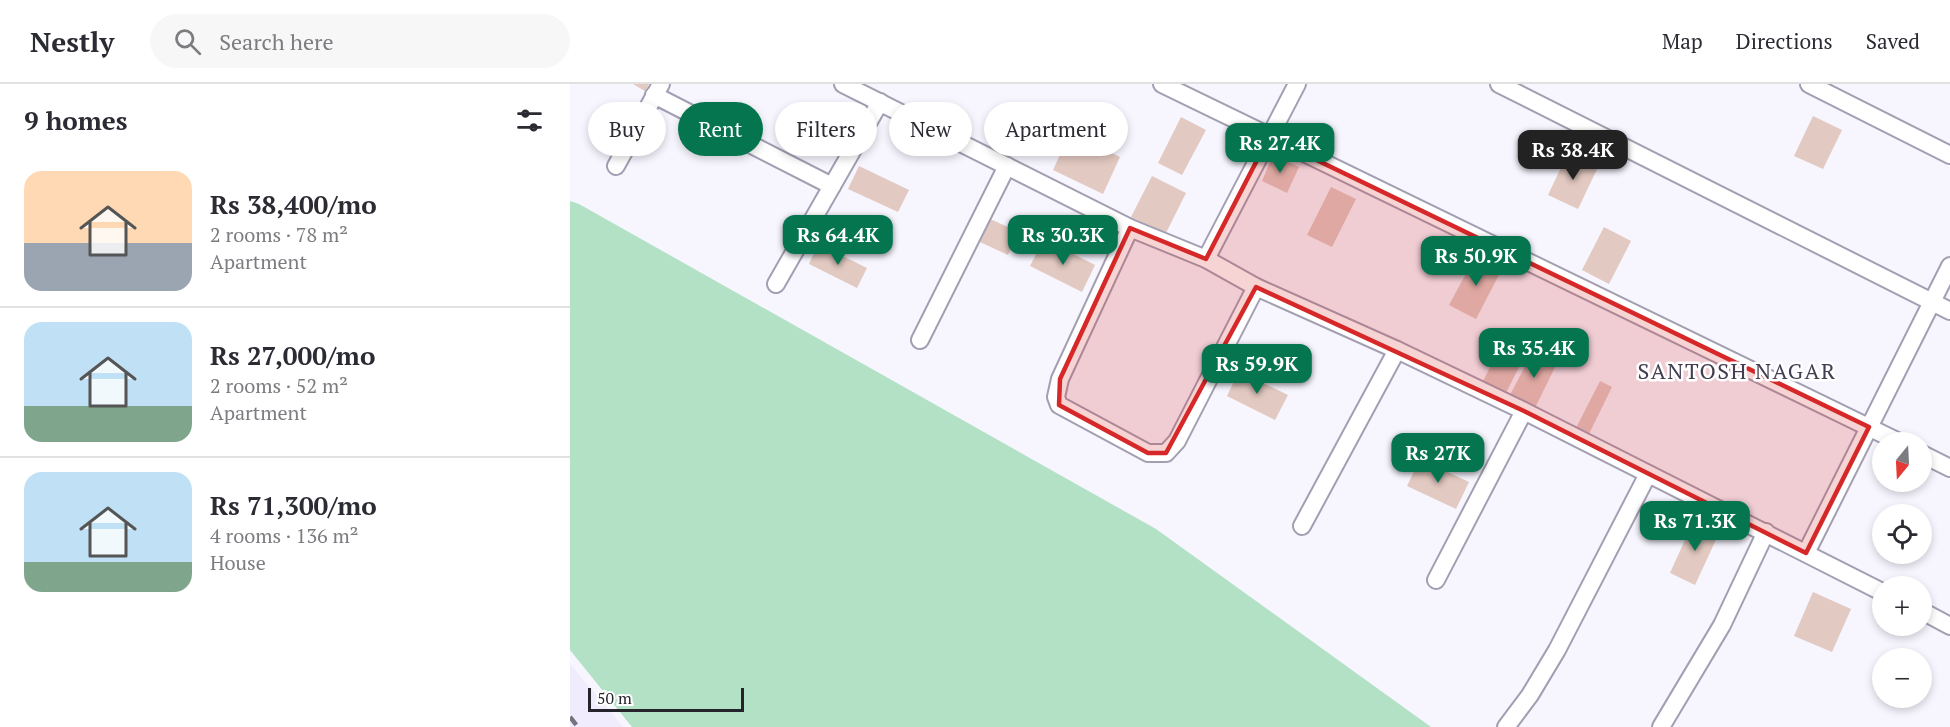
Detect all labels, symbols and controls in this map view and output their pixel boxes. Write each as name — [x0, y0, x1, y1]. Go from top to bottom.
search box — [150, 14, 570, 68]
text: Nestly — [30, 23, 114, 60]
icon: search — [171, 25, 204, 58]
text: Search here — [219, 27, 334, 56]
text: Map — [1662, 27, 1703, 55]
text: Directions — [1736, 27, 1833, 55]
text: Saved — [1866, 27, 1920, 55]
chip: Buy — [588, 102, 666, 156]
chip: Rent — [678, 102, 763, 156]
chip: Filters — [775, 102, 877, 156]
chip: New — [889, 102, 972, 156]
chip: Apartment — [984, 102, 1128, 156]
text: 9 homes — [24, 103, 128, 137]
icon: filters — [513, 104, 546, 137]
pin: Rs 27.4K — [1218, 123, 1342, 174]
text: Rs 27.4K — [1239, 129, 1321, 156]
pin: Rs 38.4K — [1511, 130, 1635, 181]
text: Rs 38.4K — [1532, 136, 1614, 163]
text: Rs 38,400/mo — [210, 187, 377, 221]
icon: home — [72, 195, 144, 267]
pin: Rs 64.4K — [776, 215, 900, 266]
pin: Rs 30.3K — [1001, 215, 1125, 266]
text: 2 rooms · 78 m² — [210, 221, 348, 248]
text: Rs 64.4K — [797, 221, 879, 248]
text: Rs 30.3K — [1022, 221, 1104, 248]
pin: Rs 50.9K — [1414, 236, 1538, 287]
text: Rs 50.9K — [1435, 242, 1517, 269]
text: Apartment — [210, 248, 307, 275]
pin: Rs 35.4K — [1472, 328, 1596, 379]
text: Rs 35.4K — [1493, 334, 1575, 361]
text: Rs 27,000/mo — [210, 338, 375, 372]
pin: Rs 59.9K — [1195, 344, 1319, 395]
icon: home — [72, 346, 144, 418]
text: Rs 59.9K — [1216, 350, 1298, 377]
district label: SANTOSH NAGAR — [1637, 356, 1837, 385]
text: 2 rooms · 52 m² — [210, 372, 348, 399]
text: Apartment — [210, 399, 307, 426]
north arrow — [1872, 432, 1932, 492]
map controls — [1872, 432, 1932, 708]
pin: Rs 27K — [1389, 433, 1487, 484]
text: Rs 27K — [1405, 439, 1471, 466]
text: Rs 71,300/mo — [210, 488, 377, 522]
icon: home — [72, 496, 144, 568]
pin: Rs 71.3K — [1633, 501, 1757, 552]
button: locate — [1872, 504, 1932, 564]
text: Rs 71.3K — [1654, 507, 1736, 534]
text: 4 rooms · 136 m² — [210, 522, 358, 549]
text: House — [210, 549, 266, 576]
button: + — [1872, 576, 1932, 636]
button: − — [1872, 648, 1932, 708]
scale bar — [588, 685, 744, 712]
text: 50 m — [597, 687, 632, 709]

